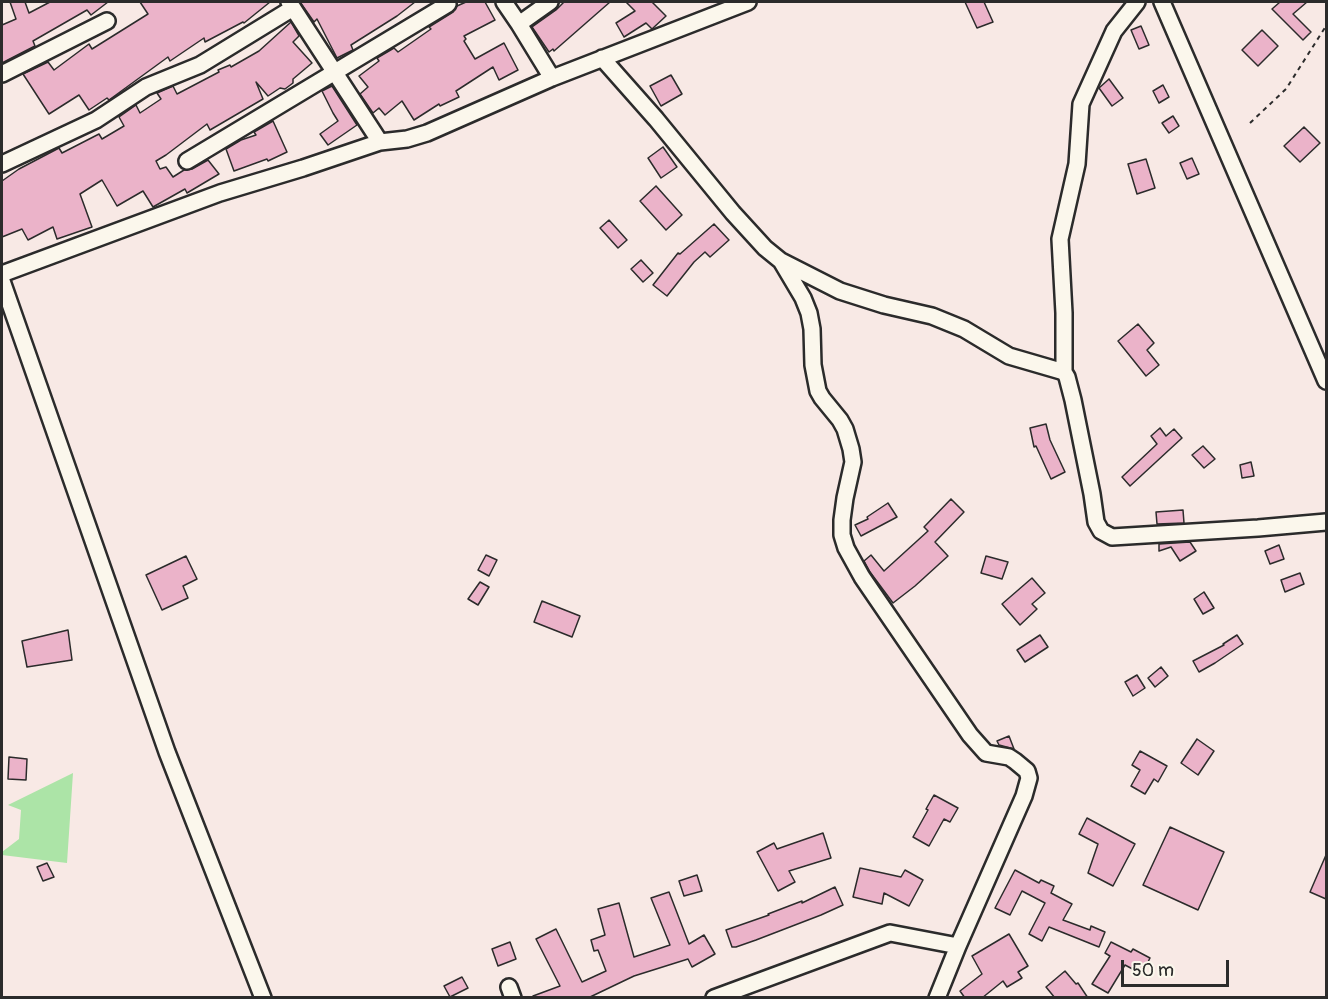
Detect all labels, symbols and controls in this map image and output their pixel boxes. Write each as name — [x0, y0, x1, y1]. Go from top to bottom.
scale bar — [1124, 948, 1232, 986]
text: 50 m — [1132, 959, 1174, 982]

